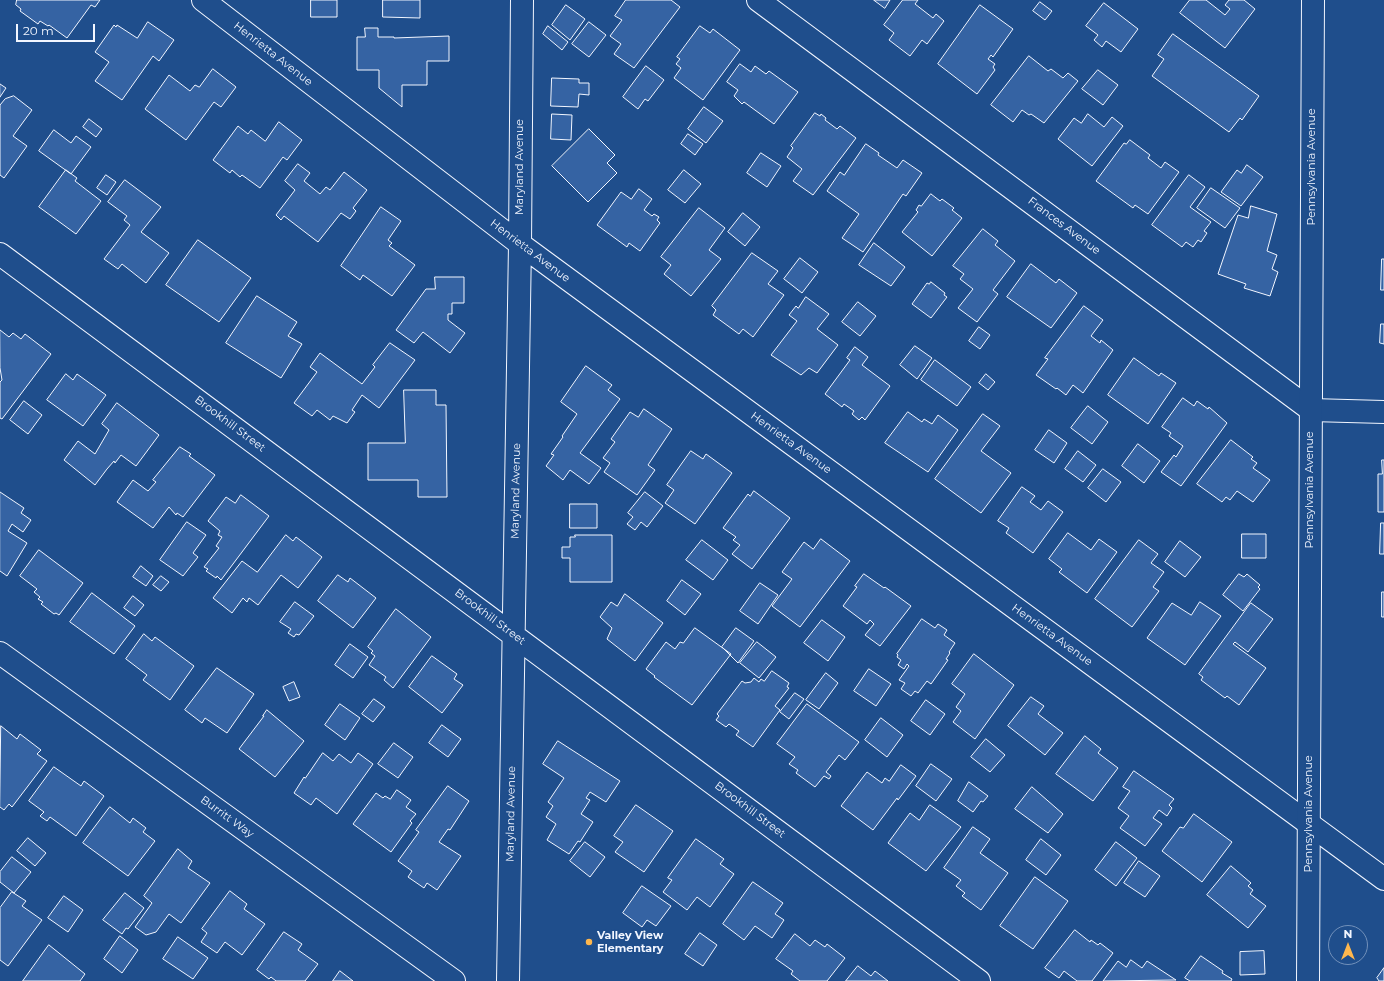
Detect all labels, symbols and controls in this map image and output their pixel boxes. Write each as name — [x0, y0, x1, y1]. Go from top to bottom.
scale bar — [18, 16, 97, 42]
street label: Henrietta Avenue — [231, 19, 315, 89]
text: 20 m — [23, 23, 54, 38]
street label: Pennsylvania Avenue — [1305, 108, 1319, 226]
street label: Maryland Avenue — [513, 119, 527, 215]
street label: Frances Avenue — [1025, 194, 1103, 258]
street label: Henrietta Avenue — [488, 217, 572, 285]
street label: Brookhill Street — [192, 393, 268, 455]
street label: Henrietta Avenue — [748, 409, 834, 477]
street label: Pennsylvania Avenue — [1303, 431, 1317, 549]
street label: Maryland Avenue — [509, 443, 523, 539]
street label: Brookhill Street — [452, 586, 528, 648]
street label: Henrietta Avenue — [1009, 601, 1095, 669]
street label: Pennsylvania Avenue — [1302, 755, 1316, 873]
street label: Maryland Avenue — [504, 766, 518, 862]
street label: Brookhill Street — [712, 779, 788, 841]
street label: Burritt Way — [198, 793, 256, 841]
north arrow — [1328, 925, 1368, 965]
text: N — [1344, 927, 1352, 941]
place label: Valley View Elementary — [597, 929, 663, 955]
marker: Valley View Elementary — [584, 937, 594, 947]

